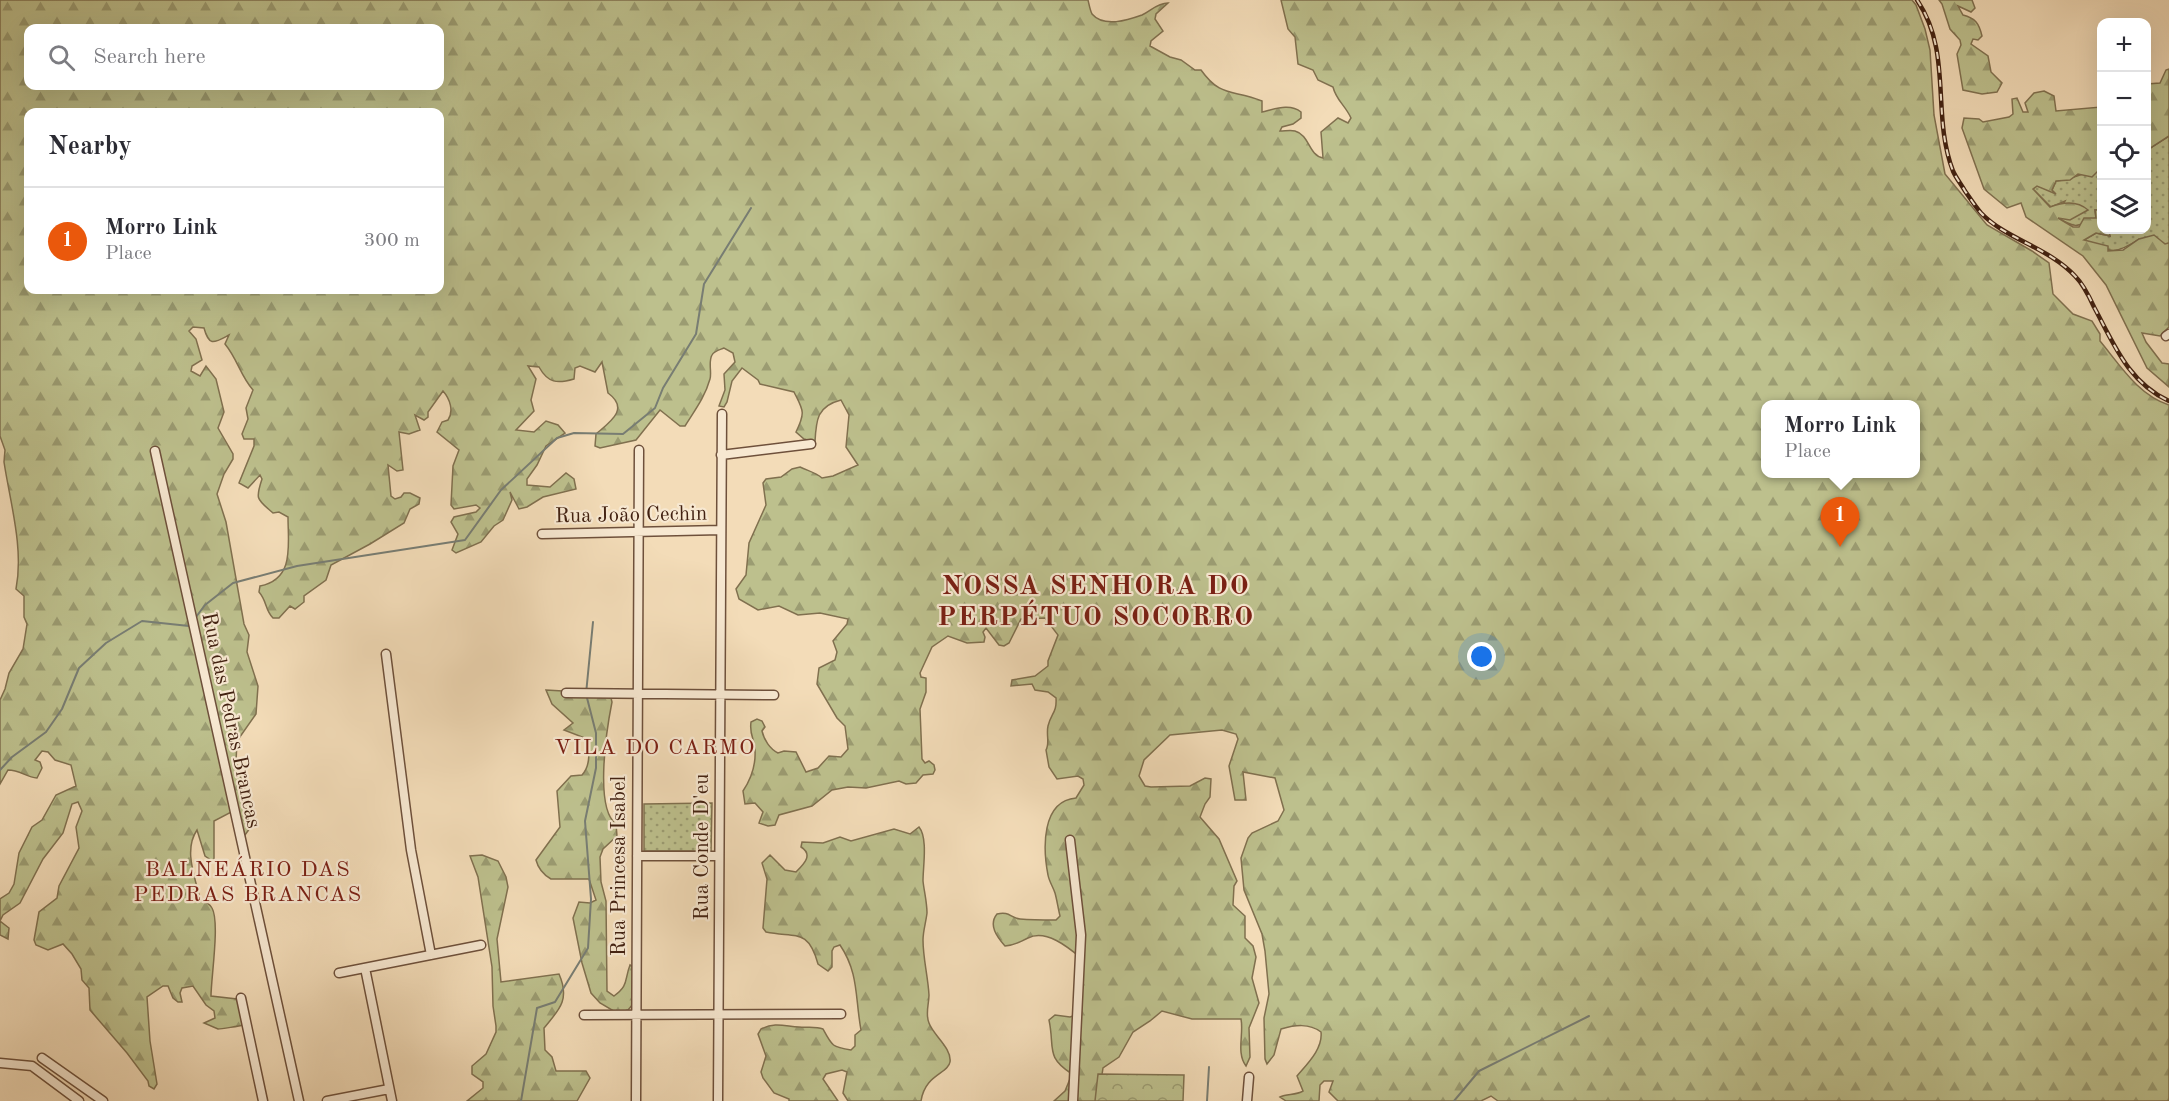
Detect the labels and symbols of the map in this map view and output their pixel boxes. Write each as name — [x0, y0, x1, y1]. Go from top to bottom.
pin: 1 — [1820, 498, 1860, 547]
street label: Rua João Cechin — [555, 504, 707, 527]
district label: NOSSA SENHORA DO PERPÉTUO SOCORRO — [937, 573, 1255, 631]
street label: Rua das Pedras Brancas — [197, 610, 264, 830]
your location — [1467, 642, 1496, 671]
district label: VILA DO CARMO — [554, 737, 756, 759]
street label: Rua Conde D'eu — [692, 773, 713, 921]
street label: Rua Princesa Isabel — [609, 775, 630, 956]
district label: BALNEÁRIO DAS PEDRAS BRANCAS — [133, 856, 363, 906]

